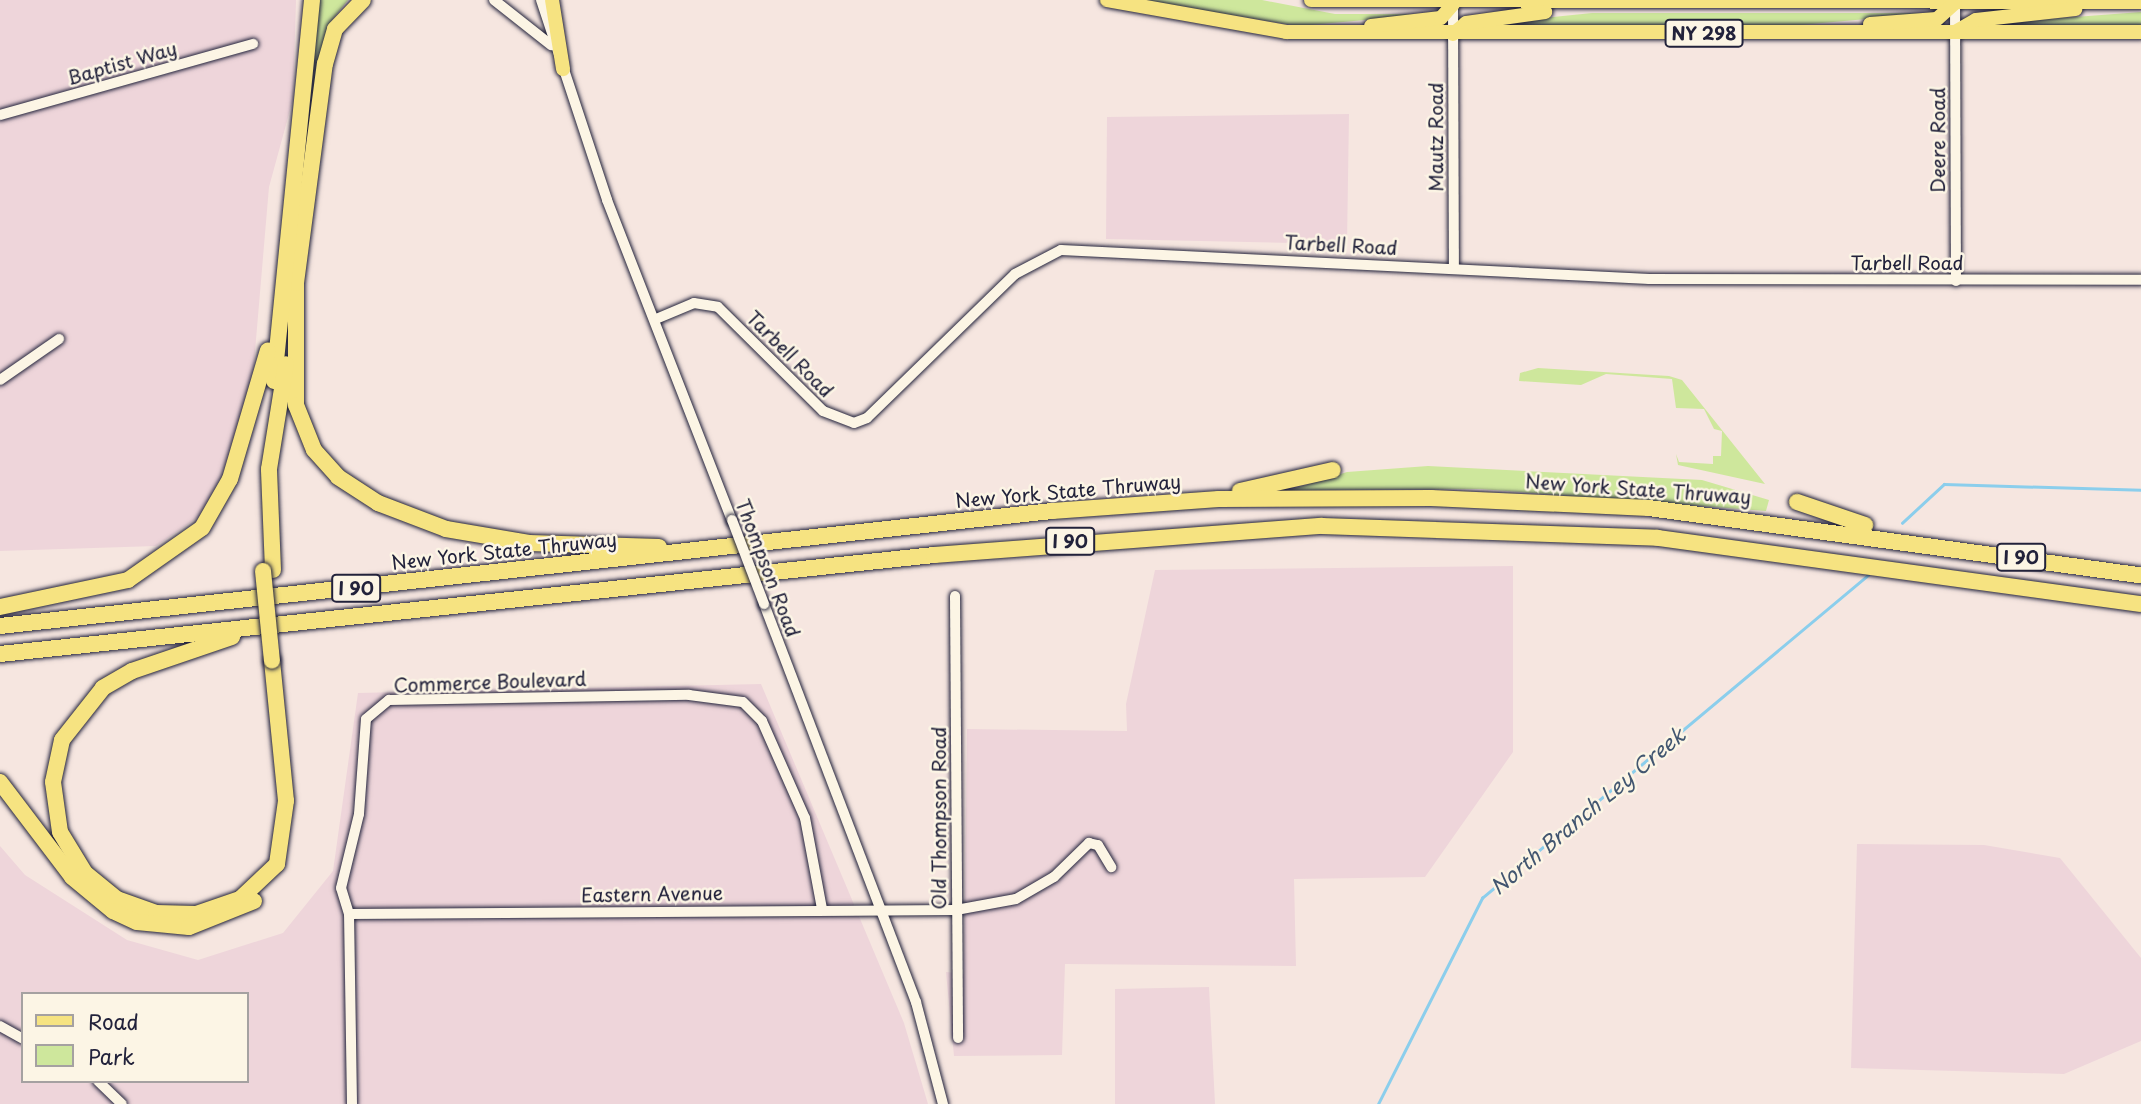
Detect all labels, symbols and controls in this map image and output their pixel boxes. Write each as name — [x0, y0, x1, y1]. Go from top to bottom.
road number: NY 298 — [1664, 18, 1744, 48]
street label: Baptist Way — [64, 36, 180, 90]
street label: Mautz Road — [1425, 82, 1447, 192]
street label: Deere Road — [1927, 87, 1949, 193]
street label: Tarbell Road — [1283, 231, 1399, 259]
street label: Tarbell Road — [1850, 252, 1964, 274]
street label: Tarbell Road — [742, 306, 838, 402]
street label: New York State Thruway — [954, 470, 1182, 512]
street label: New York State Thruway — [1524, 470, 1752, 508]
street label: Thompson Road — [731, 496, 805, 640]
road number: I 90 — [1044, 526, 1096, 556]
street label: New York State Thruway — [390, 528, 618, 574]
road number: I 90 — [1995, 542, 2047, 572]
road number: I 90 — [330, 574, 382, 602]
street label: Commerce Boulevard — [392, 667, 588, 697]
water label: North Branch Ley Creek — [1484, 721, 1690, 899]
street label: Old Thompson Road — [928, 726, 950, 910]
street label: Eastern Avenue — [581, 881, 723, 907]
legend — [21, 992, 248, 1083]
text: Road — [88, 1005, 139, 1037]
text: Park — [88, 1040, 135, 1072]

